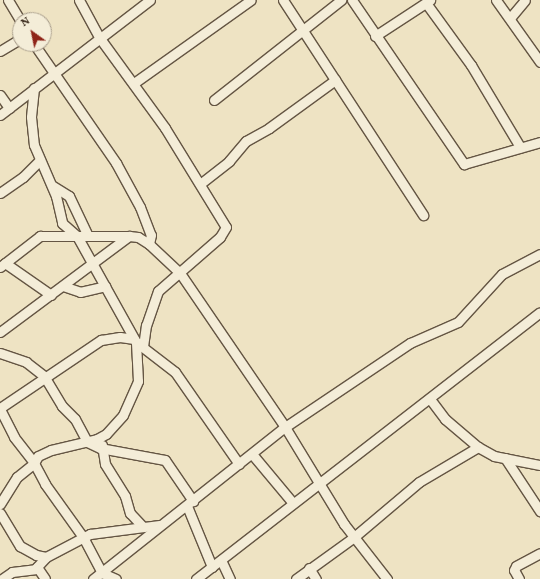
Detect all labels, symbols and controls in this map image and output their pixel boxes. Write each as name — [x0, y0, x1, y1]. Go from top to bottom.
north arrow — [12, 12, 52, 52]
text: N — [18, 14, 33, 31]

